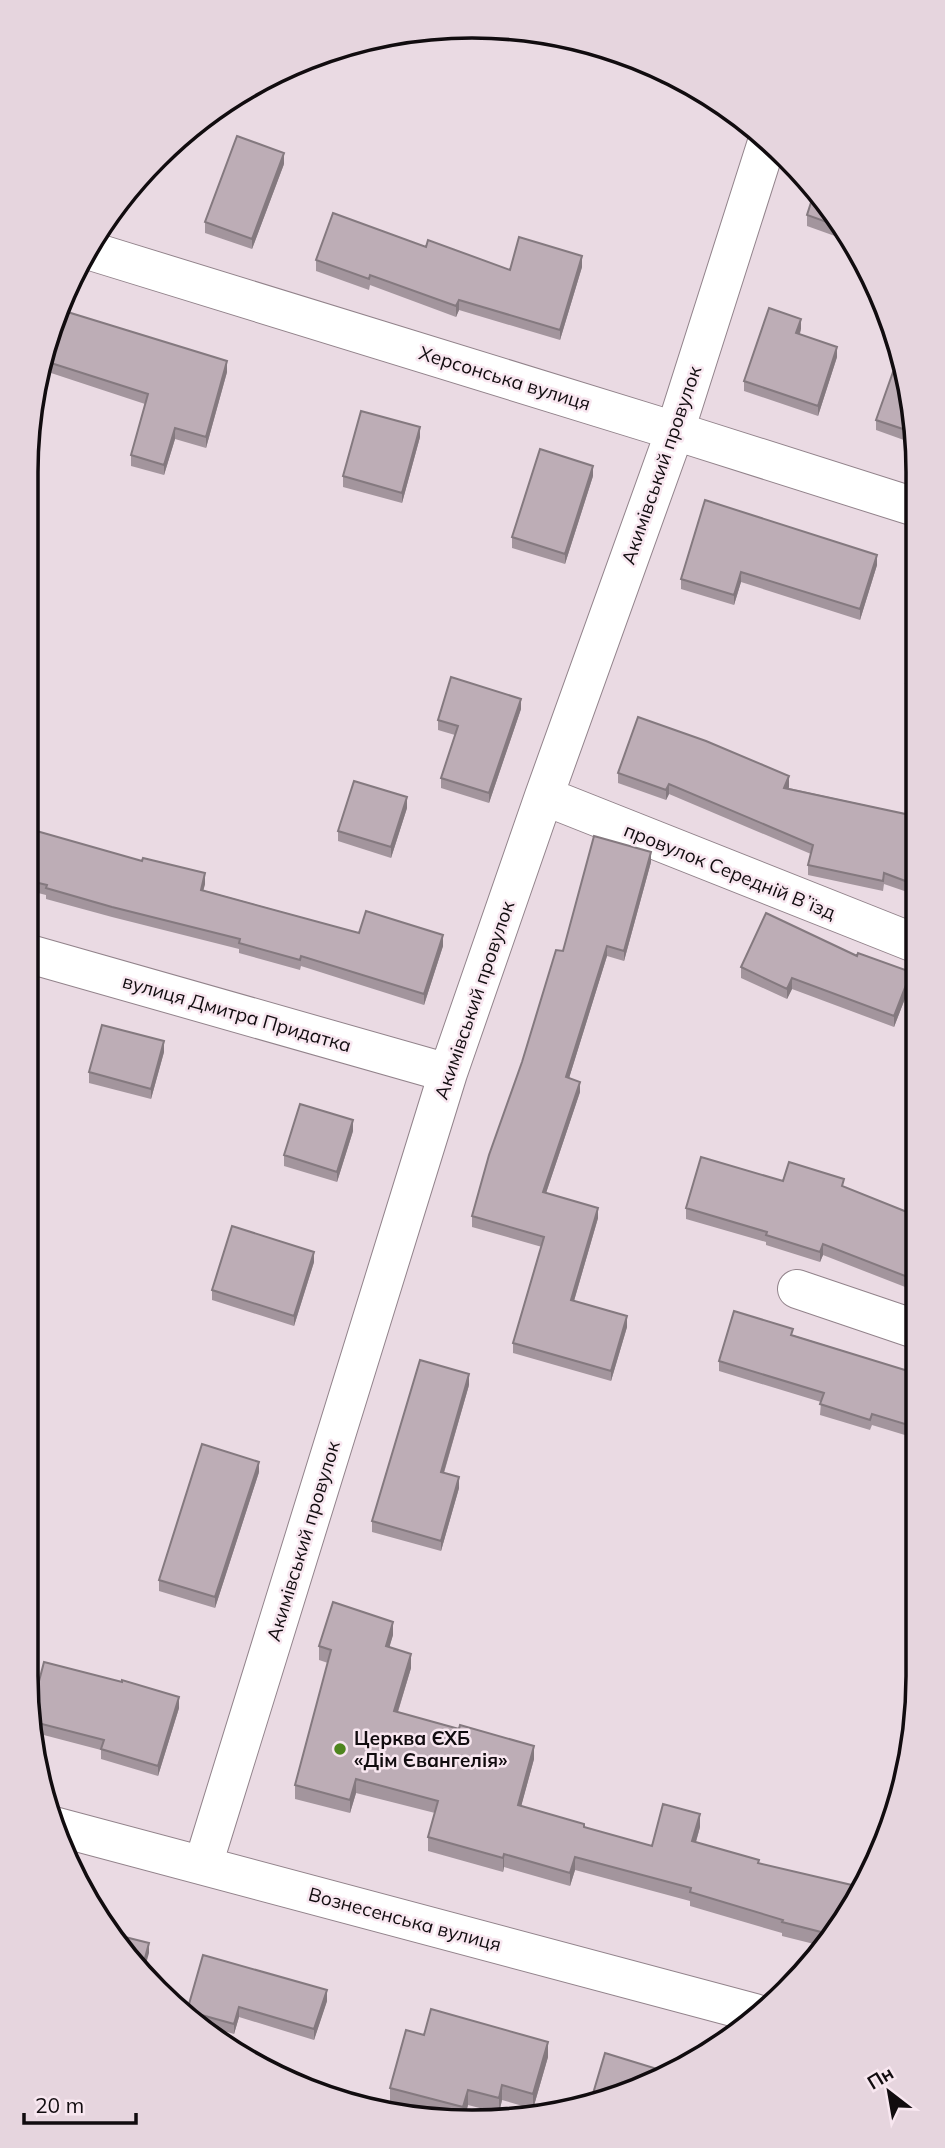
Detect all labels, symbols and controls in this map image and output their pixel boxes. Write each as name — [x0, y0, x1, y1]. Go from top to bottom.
street label: Херсонська вулиця — [416, 341, 594, 415]
street label: Акимівський провулок — [616, 362, 706, 567]
street label: провулок Середній Вʼїзд — [621, 818, 840, 925]
street label: Акимівський провулок — [429, 897, 519, 1102]
street label: вулиця Дмитра Придатка — [120, 969, 354, 1057]
street label: Акимівський провулок — [261, 1437, 345, 1644]
place label: Церква ЄХБ «Дім Євангелія» — [354, 1726, 507, 1772]
marker: Церква ЄХБ «Дім Євангелія» — [332, 1741, 348, 1757]
street label: Вознесенська вулиця — [306, 1882, 504, 1956]
north arrow — [854, 2057, 924, 2127]
text: Пн — [863, 2060, 898, 2095]
scale bar — [24, 2082, 136, 2126]
text: 20 m — [35, 2092, 84, 2118]

